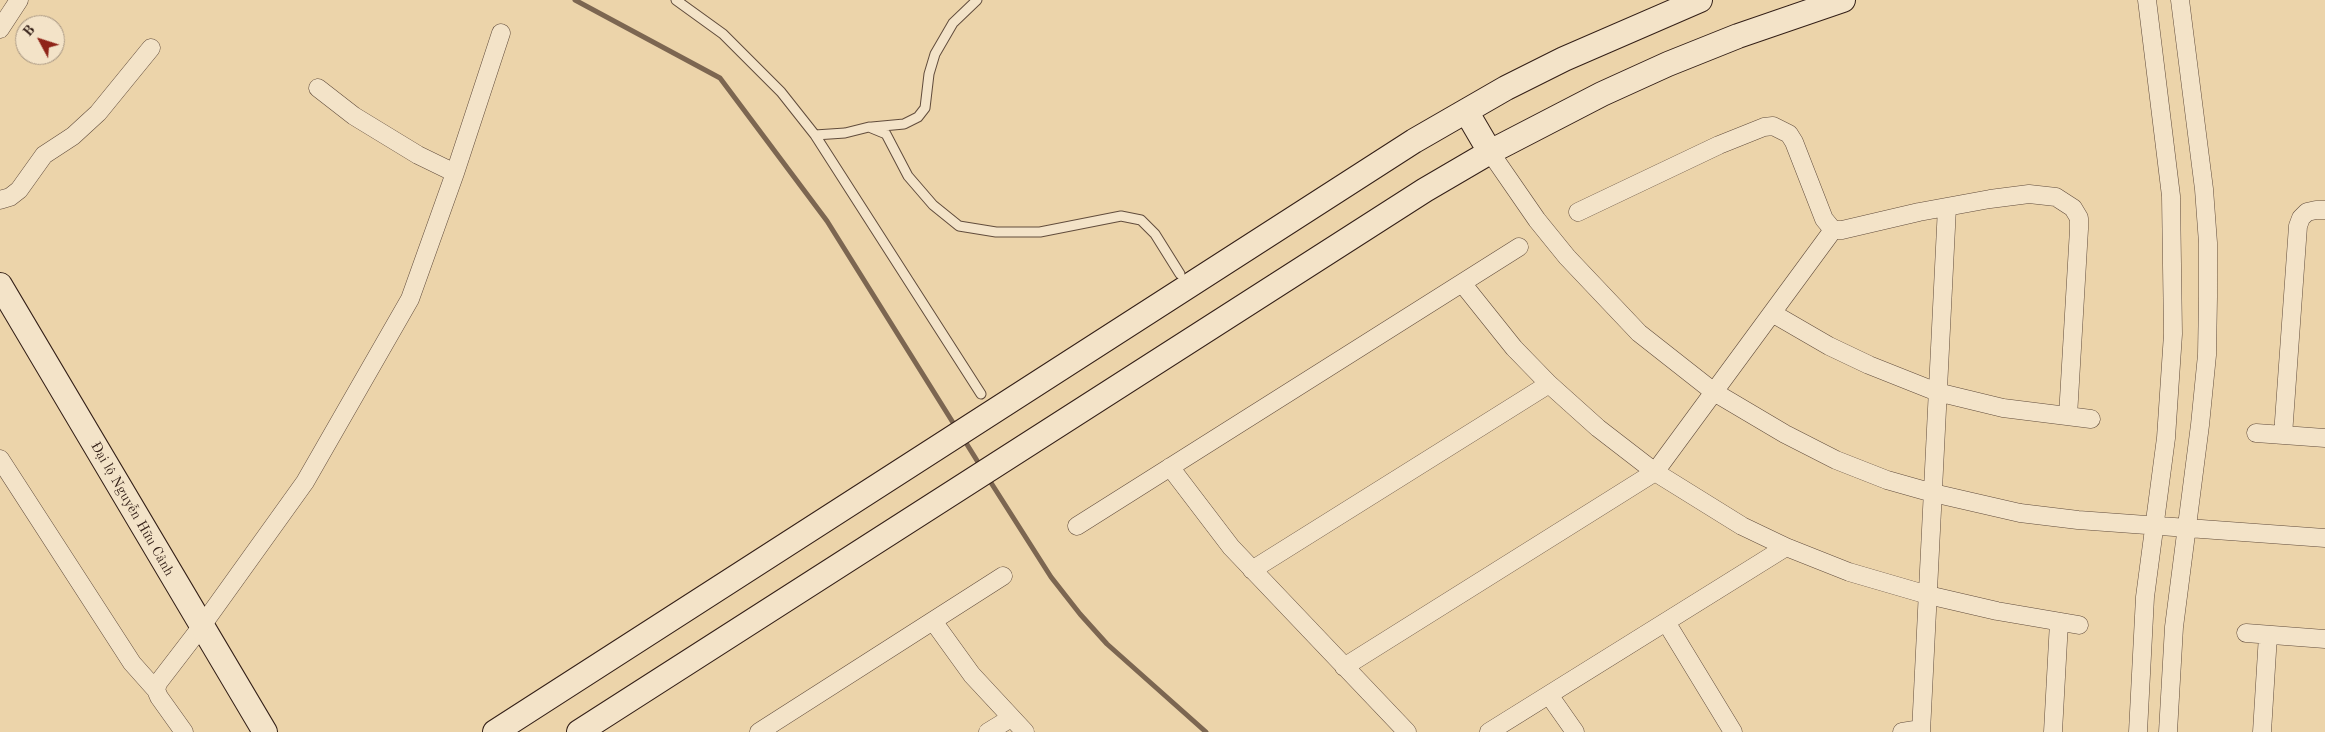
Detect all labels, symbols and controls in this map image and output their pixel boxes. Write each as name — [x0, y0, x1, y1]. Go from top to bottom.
north arrow — [15, 15, 65, 65]
text: B — [21, 23, 38, 39]
street label: Đại lộ Nguyễn Hữu Cảnh — [87, 439, 177, 579]

